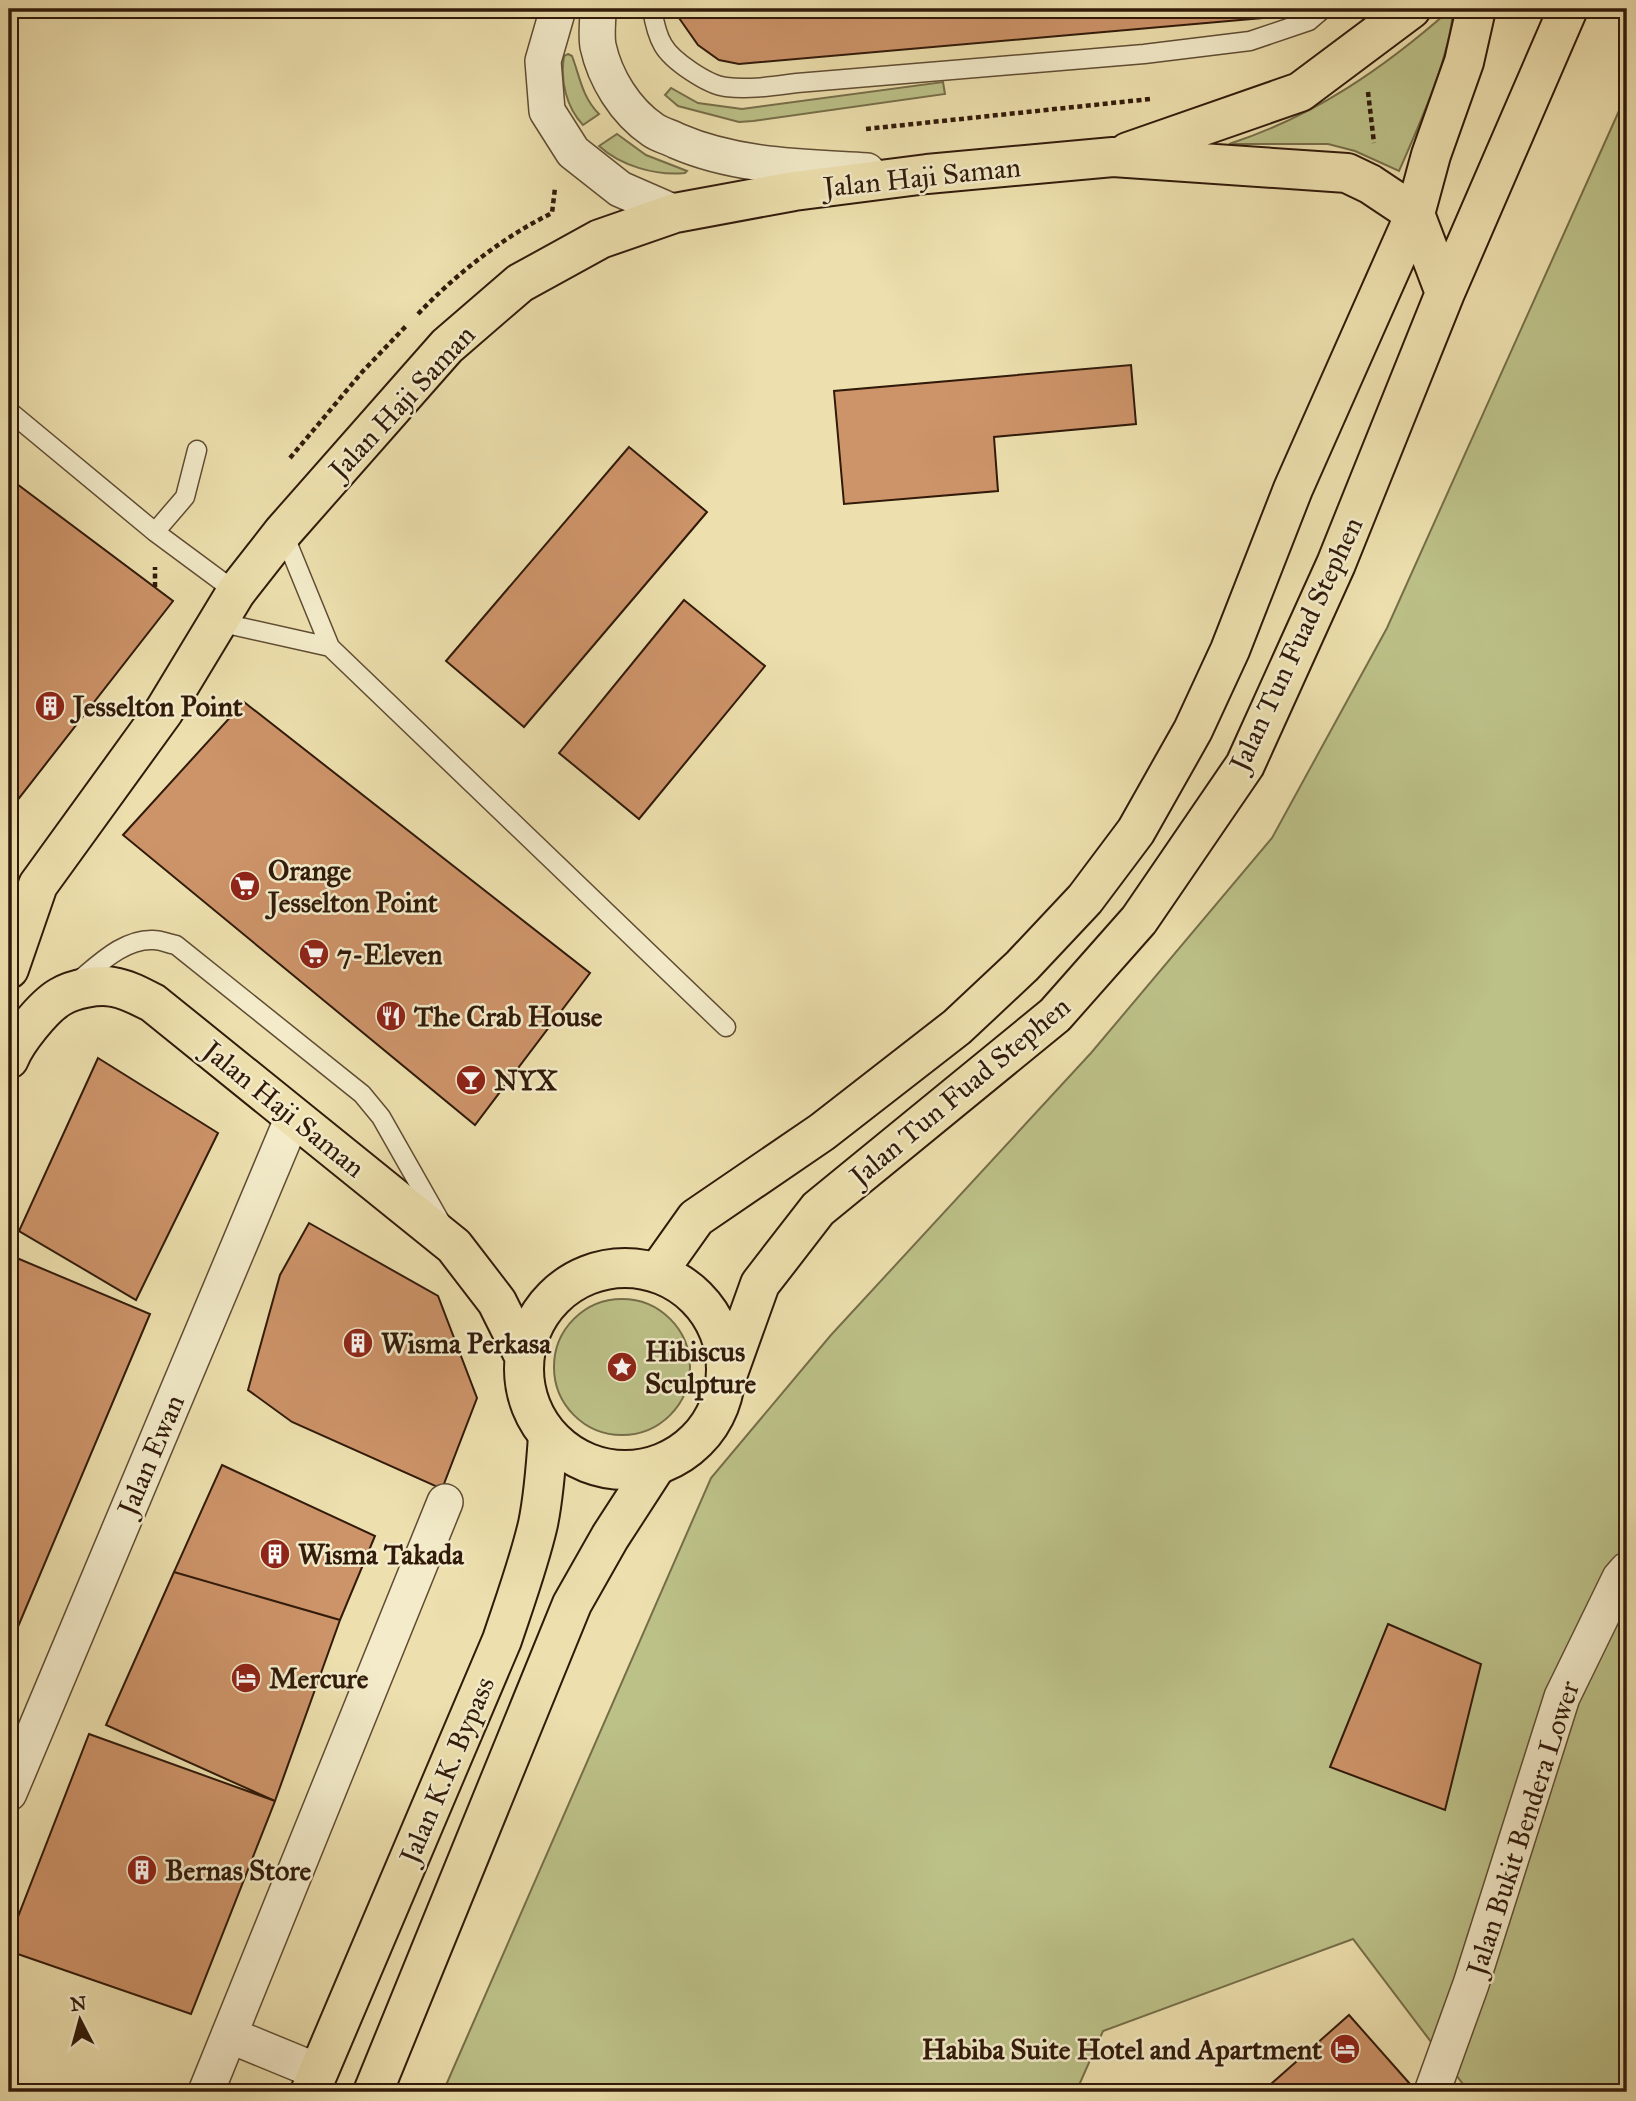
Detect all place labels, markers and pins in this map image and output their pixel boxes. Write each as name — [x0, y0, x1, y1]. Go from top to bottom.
building icon: Jesselton Point — [33, 689, 67, 723]
place label: Jesselton Point — [69, 689, 243, 724]
place label: Orange Jesselton Point — [264, 853, 438, 920]
supermarket icon: Orange Jesselton Point — [228, 869, 262, 903]
supermarket icon: 7-Eleven — [297, 937, 331, 971]
place label: 7-Eleven — [337, 937, 442, 972]
restaurant icon: The Crab House — [374, 999, 408, 1033]
place label: The Crab House — [414, 999, 603, 1034]
bar icon: NYX — [454, 1063, 488, 1097]
place label: NYX — [494, 1063, 558, 1098]
building icon: Wisma Perkasa — [341, 1326, 375, 1360]
place label: Wisma Perkasa — [381, 1326, 552, 1361]
place label: Hibiscus Sculpture — [645, 1334, 757, 1401]
place icon: Hibiscus Sculpture — [605, 1350, 639, 1384]
building icon: Wisma Takada — [258, 1537, 292, 1571]
place label: Wisma Takada — [298, 1537, 465, 1572]
hotel icon: Mercure — [229, 1661, 263, 1695]
place label: Mercure — [269, 1661, 369, 1696]
building icon: Bernas Store — [125, 1853, 159, 1887]
place label: Bernas Store — [165, 1853, 311, 1888]
place label: Habiba Suite Hotel and Apartment — [922, 2032, 1322, 2067]
hotel icon: Habiba Suite Hotel and Apartment — [1328, 2032, 1362, 2066]

